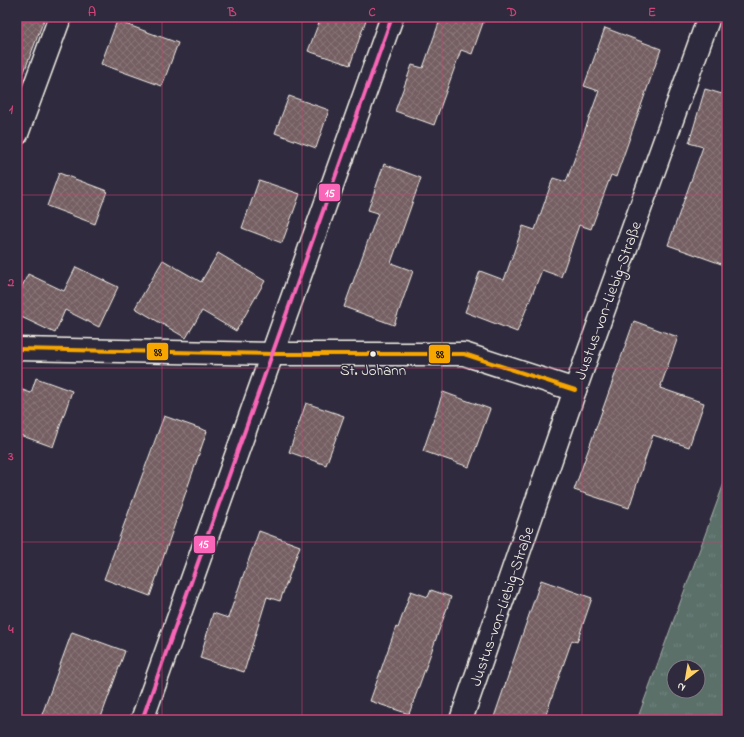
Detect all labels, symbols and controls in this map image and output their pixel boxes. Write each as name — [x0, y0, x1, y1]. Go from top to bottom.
text: A — [88, 3, 96, 22]
text: B — [227, 3, 237, 22]
text: C — [368, 3, 376, 22]
text: D — [506, 3, 517, 22]
text: E — [648, 3, 656, 22]
text: 1 — [9, 100, 14, 119]
line badge: 15 — [318, 183, 341, 202]
text: 15 — [325, 186, 336, 202]
street label: Justus-von-Liebig-Straße — [569, 217, 649, 383]
text: 2 — [7, 273, 15, 292]
line badge: 88 — [146, 342, 169, 361]
line badge: 88 — [428, 344, 451, 364]
text: 88 — [153, 345, 163, 361]
text: 88 — [435, 347, 445, 363]
marker: St. Johann — [368, 349, 378, 359]
place label: St. Johann — [340, 360, 406, 382]
text: 3 — [7, 447, 14, 466]
street label: Justus-von-Liebig-Straße — [464, 523, 542, 690]
line badge: 15 — [193, 535, 216, 554]
text: 15 — [199, 537, 210, 553]
text: 4 — [7, 620, 14, 639]
north arrow — [666, 659, 706, 699]
text: N — [674, 678, 689, 695]

